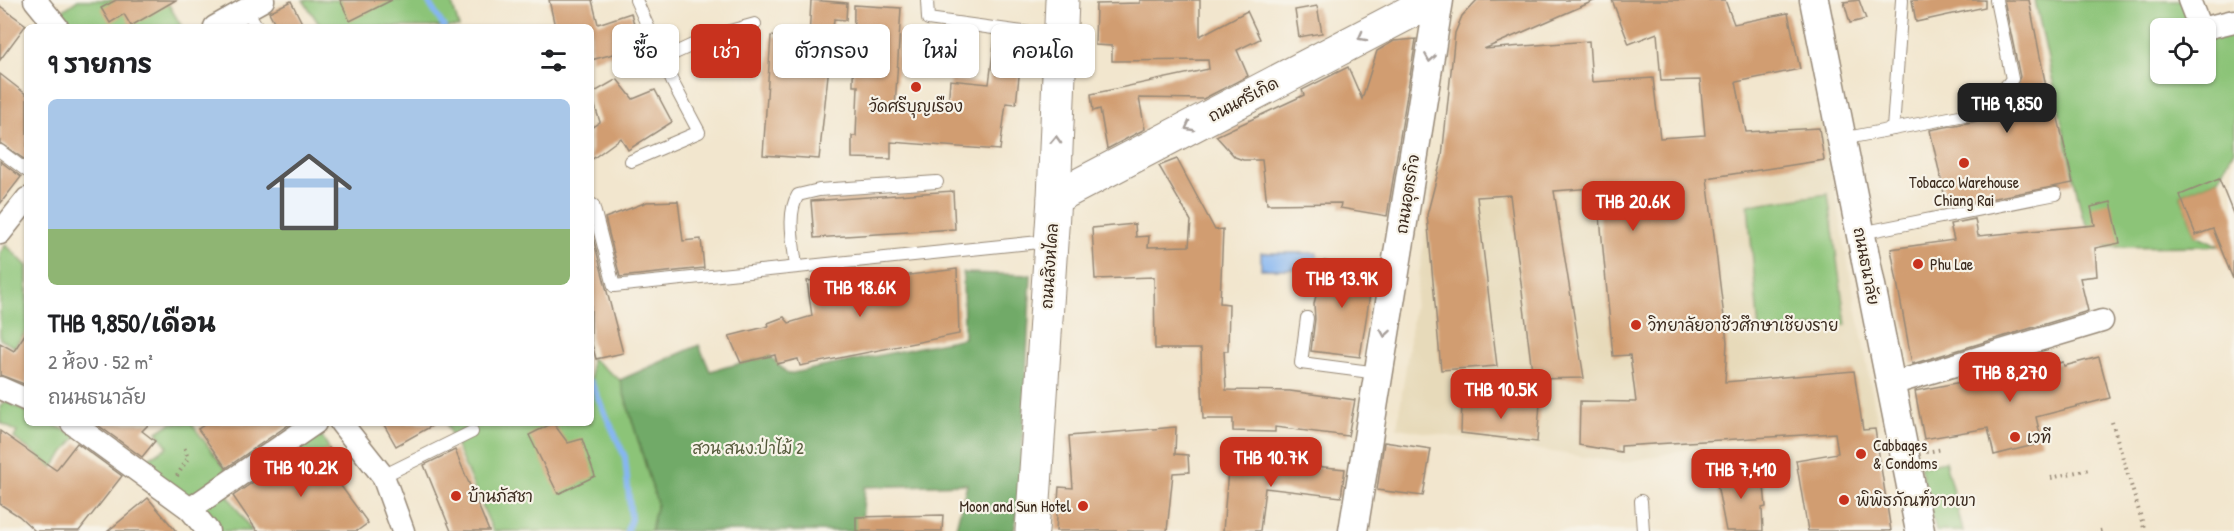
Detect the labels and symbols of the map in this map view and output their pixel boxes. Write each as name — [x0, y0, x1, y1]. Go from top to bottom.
one-way arrow — [1358, 30, 1368, 41]
one-way arrow — [1424, 53, 1436, 62]
street label: ถนนศรีเกิด — [1204, 71, 1282, 127]
marker: วัดศรีบุญเรือง — [909, 80, 923, 94]
pin: THB 9,850 — [1938, 83, 2076, 134]
place label: วัดศรีบุญเรือง — [869, 95, 963, 119]
one-way arrow — [1185, 120, 1196, 131]
one-way arrow — [1050, 135, 1063, 144]
street label: ถนนอุตรกิจ — [1390, 153, 1426, 236]
marker: Tobacco Warehouse Chiang Rai — [1957, 156, 1971, 170]
place label: Tobacco Warehouse Chiang Rai — [1909, 171, 2020, 211]
pin: THB 20.6K — [1564, 181, 1702, 232]
street label: ถนนสิงหไคล — [1035, 222, 1063, 310]
street label: ถนนธนาลัย — [1849, 225, 1885, 307]
place label: Phu Lae — [1930, 253, 1974, 275]
marker: Phu Lae — [1911, 257, 1925, 271]
pin: THB 13.9K — [1273, 258, 1411, 309]
pin: THB 18.6K — [791, 267, 929, 318]
place label: วิทยาลัยอาชีวศึกษาเชียงราย — [1648, 314, 1839, 336]
marker: วิทยาลัยอาชีวศึกษาเชียงราย — [1629, 318, 1643, 332]
one-way arrow — [1379, 328, 1391, 338]
pin: THB 8,270 — [1941, 352, 2079, 403]
pin: THB 10.5K — [1432, 369, 1570, 420]
place label: เวที — [2027, 426, 2052, 448]
marker: เวที — [2008, 430, 2022, 444]
place label: Cabbages & Condoms — [1873, 434, 1937, 474]
park label: สวน สนง.ป่าไม้ 2 — [692, 437, 804, 459]
pin: THB 10.7K — [1202, 437, 1340, 488]
pin: THB 10.2K — [232, 447, 370, 498]
marker: Cabbages & Condoms — [1854, 447, 1868, 461]
pin: THB 7,410 — [1672, 449, 1810, 500]
place label: บ้านภัสชา — [468, 485, 533, 507]
marker: บ้านภัสชา — [449, 489, 463, 503]
place label: พิพิธภัณฑ์ชาวเขา — [1856, 489, 1976, 511]
marker: พิพิธภัณฑ์ชาวเขา — [1837, 493, 1851, 507]
place label: Moon and Sun Hotel — [960, 495, 1072, 517]
marker: Moon and Sun Hotel — [1076, 499, 1090, 513]

